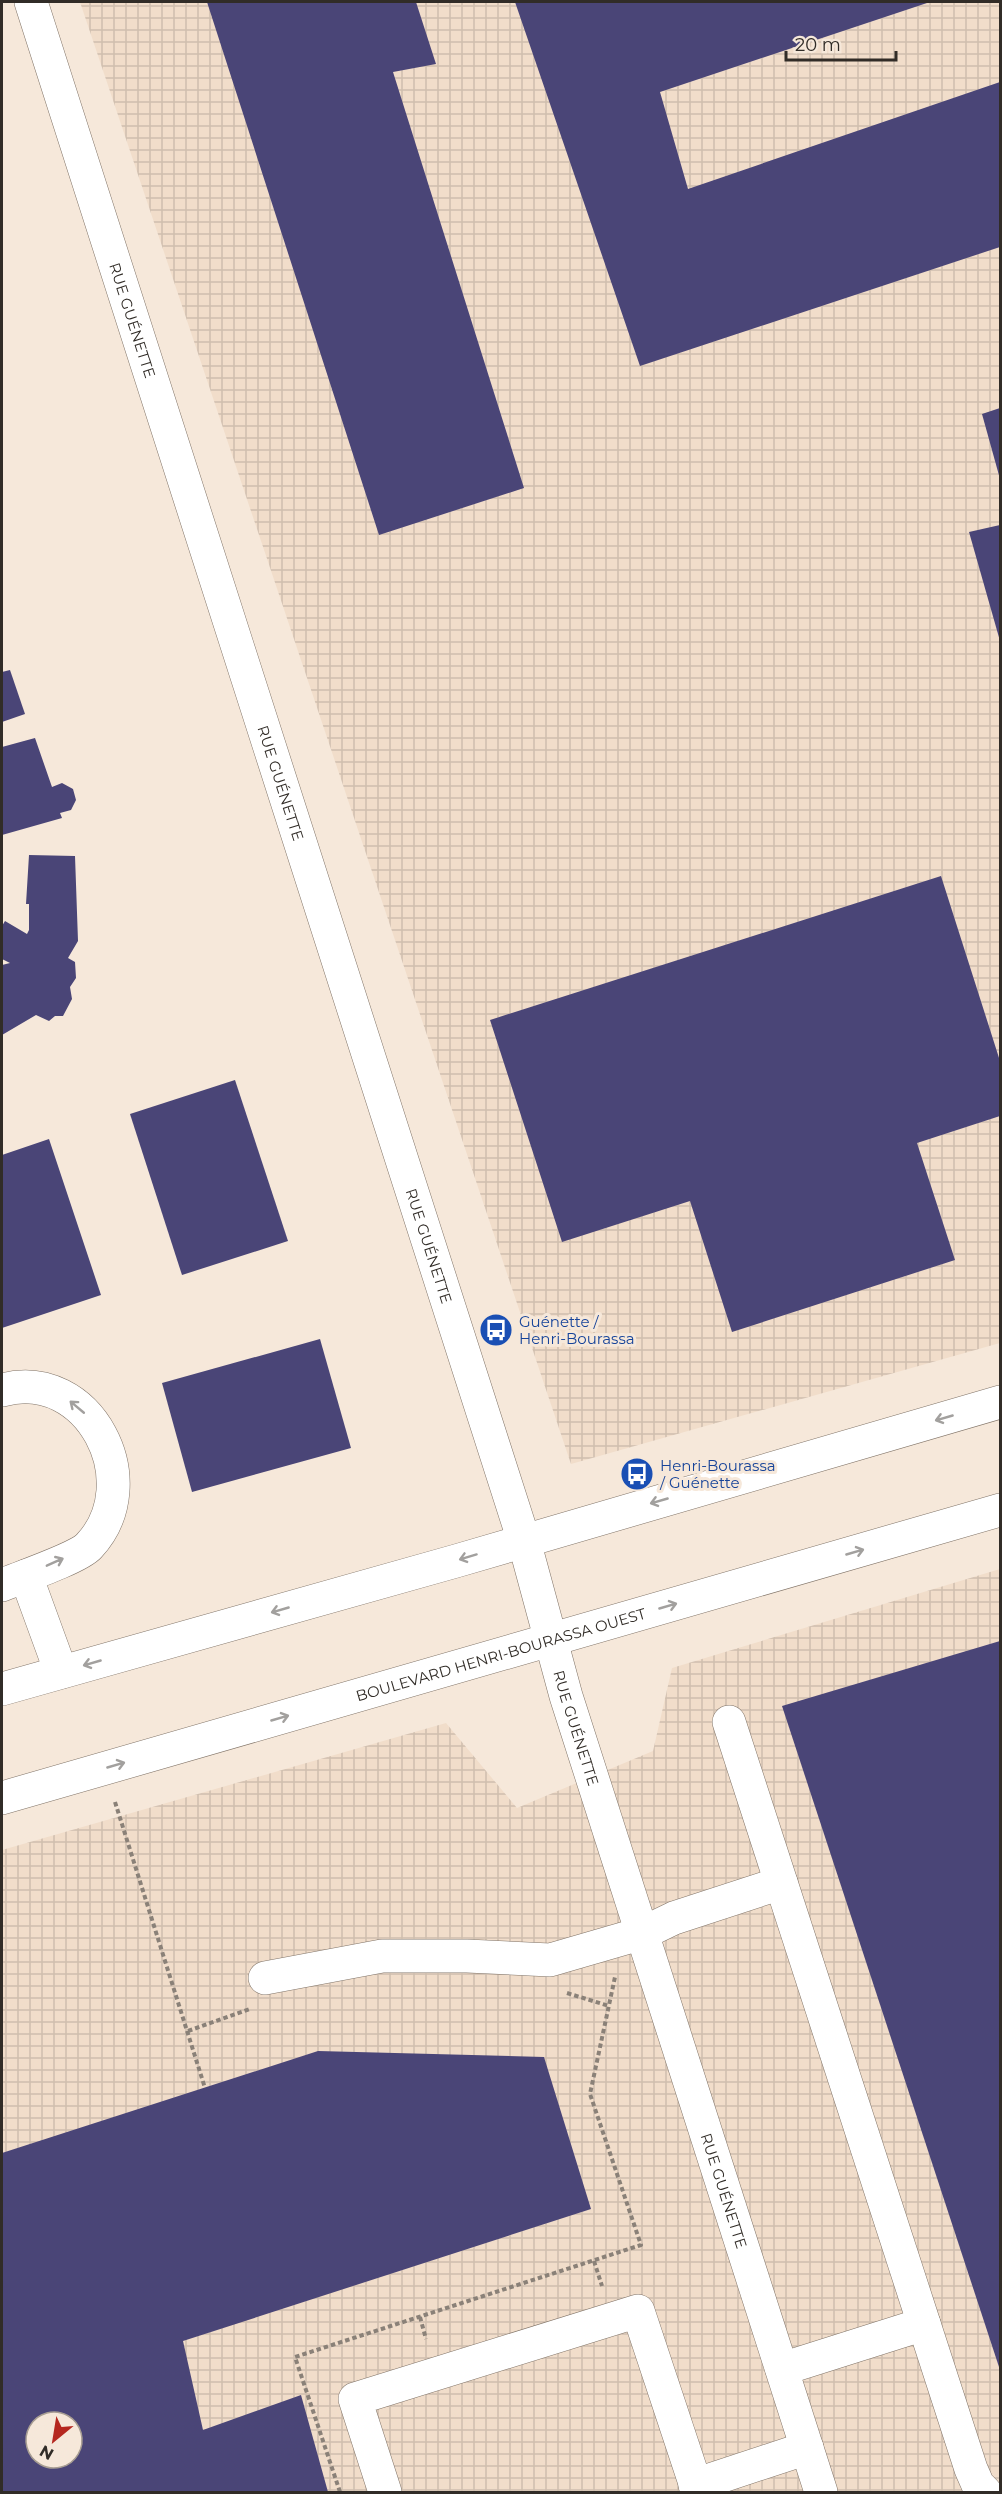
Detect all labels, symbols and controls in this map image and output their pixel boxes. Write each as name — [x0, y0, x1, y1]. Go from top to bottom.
scale bar — [786, 24, 896, 62]
text: 20 m — [795, 34, 841, 56]
street label: RUE GUÉNETTE — [106, 260, 160, 380]
street label: RUE GUÉNETTE — [254, 723, 309, 843]
street label: RUE GUÉNETTE — [402, 1186, 457, 1306]
bus stop icon: Guénette / Henri-Bourassa — [478, 1312, 514, 1348]
place label: Guénette / Henri-Bourassa — [519, 1312, 635, 1348]
one-way arrow — [69, 1401, 85, 1414]
one-way arrow — [935, 1413, 954, 1424]
bus stop icon: Henri-Bourassa / Guénette — [619, 1456, 655, 1492]
place label: Henri-Bourassa / Guénette — [659, 1456, 776, 1492]
one-way arrow — [650, 1496, 669, 1507]
one-way arrow — [845, 1546, 864, 1557]
one-way arrow — [459, 1552, 478, 1563]
one-way arrow — [46, 1556, 64, 1568]
one-way arrow — [658, 1600, 677, 1611]
street label: BOULEVARD HENRI-BOURASSA OUEST — [354, 1603, 648, 1705]
one-way arrow — [271, 1605, 290, 1617]
one-way arrow — [83, 1658, 102, 1670]
street label: RUE GUÉNETTE — [550, 1668, 604, 1788]
one-way arrow — [270, 1712, 289, 1723]
one-way arrow — [106, 1759, 125, 1770]
street label: RUE GUÉNETTE — [697, 2131, 752, 2251]
north arrow — [24, 2410, 84, 2470]
text: N — [36, 2441, 57, 2464]

